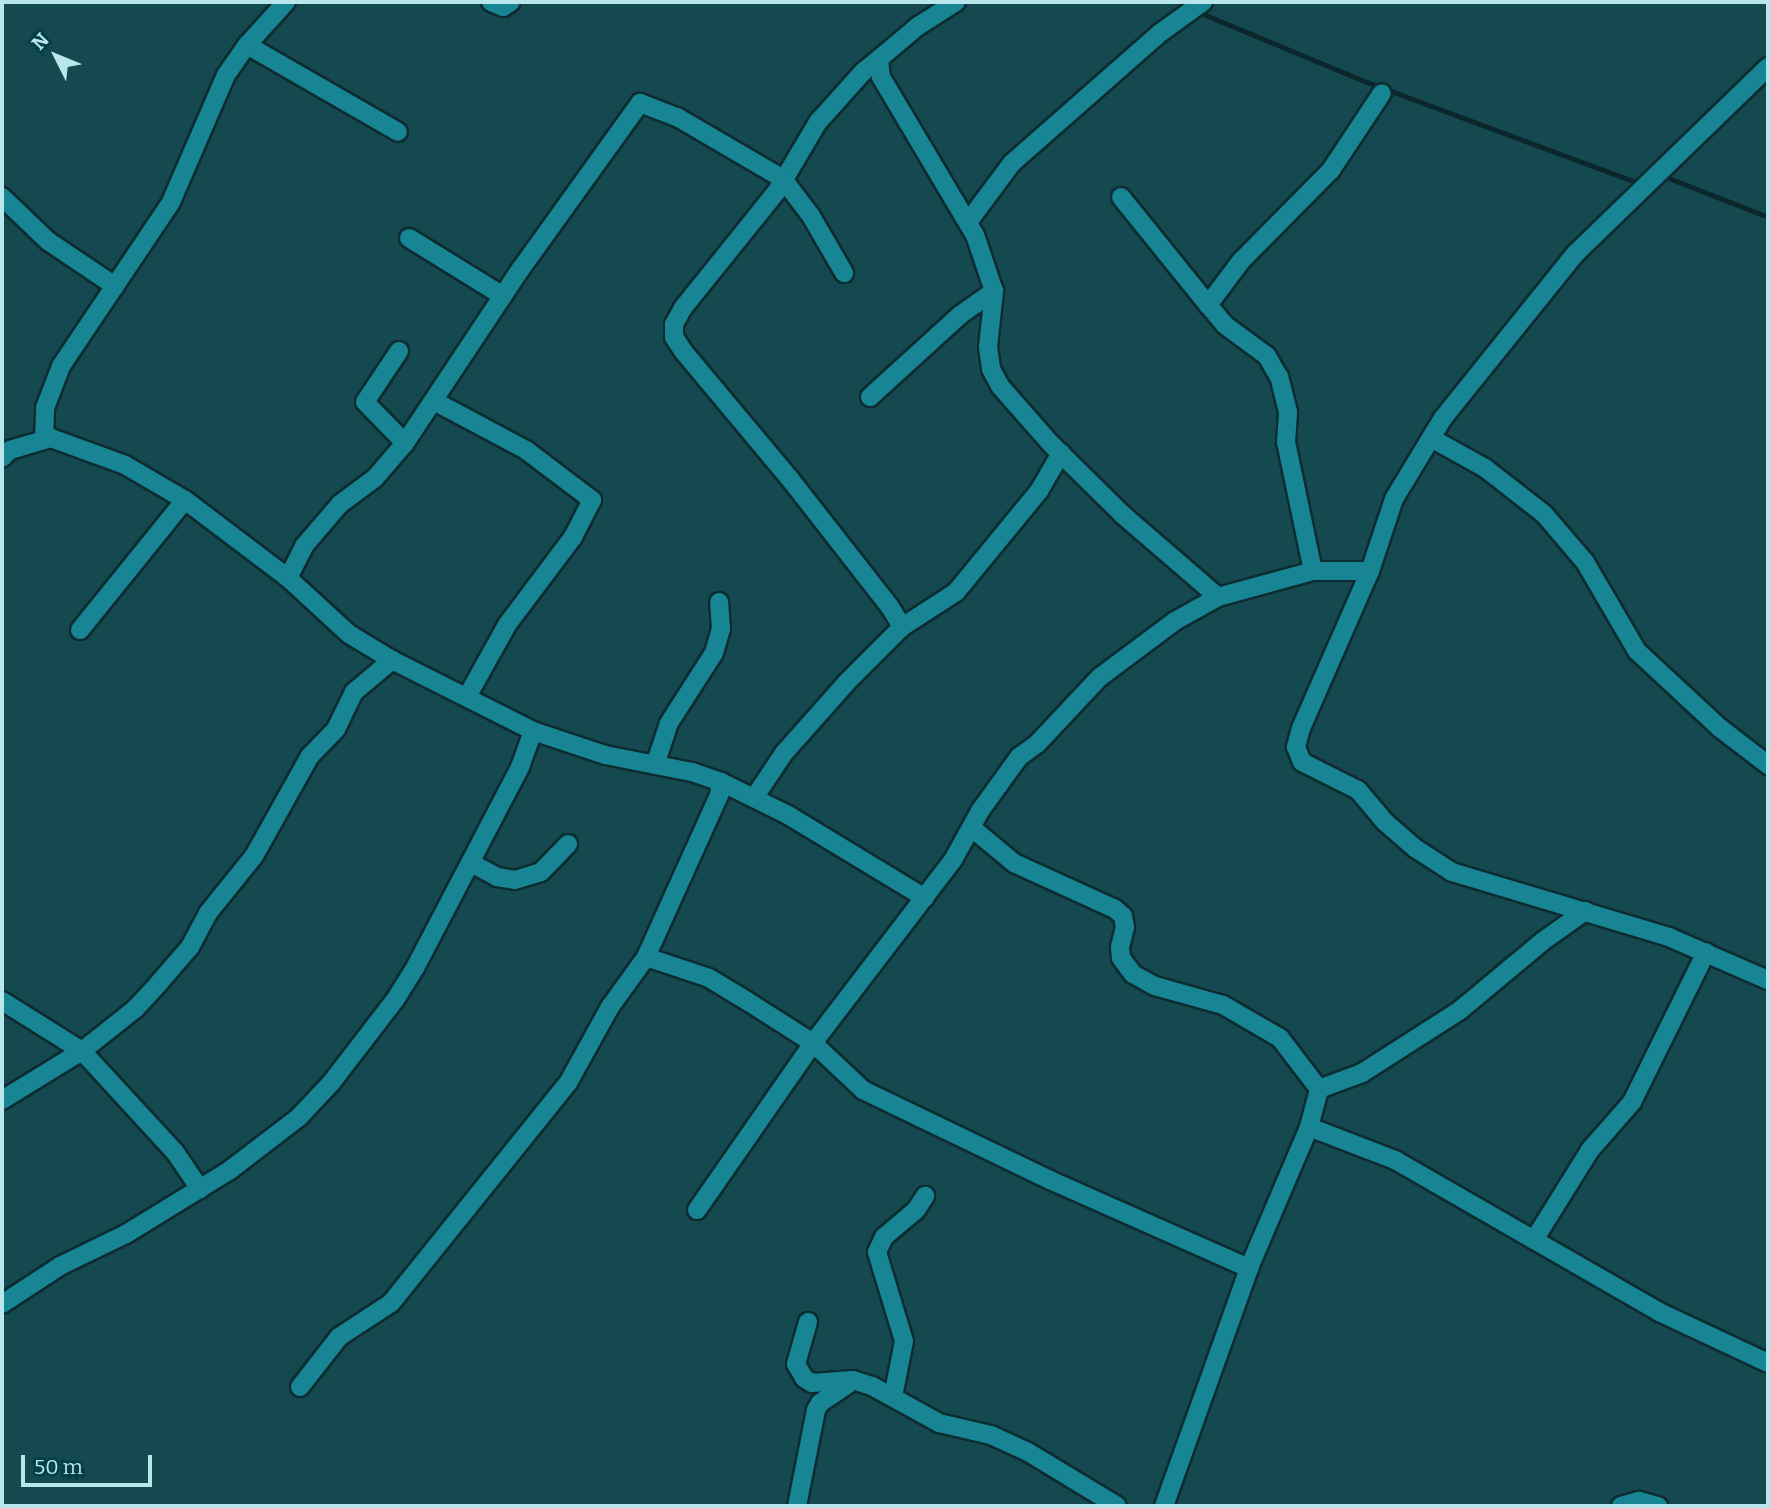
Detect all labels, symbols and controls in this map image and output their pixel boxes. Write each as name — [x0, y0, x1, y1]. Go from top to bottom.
north arrow — [21, 21, 91, 91]
text: N — [27, 28, 54, 55]
scale bar — [24, 1442, 156, 1486]
text: 50 m — [34, 1454, 83, 1480]

